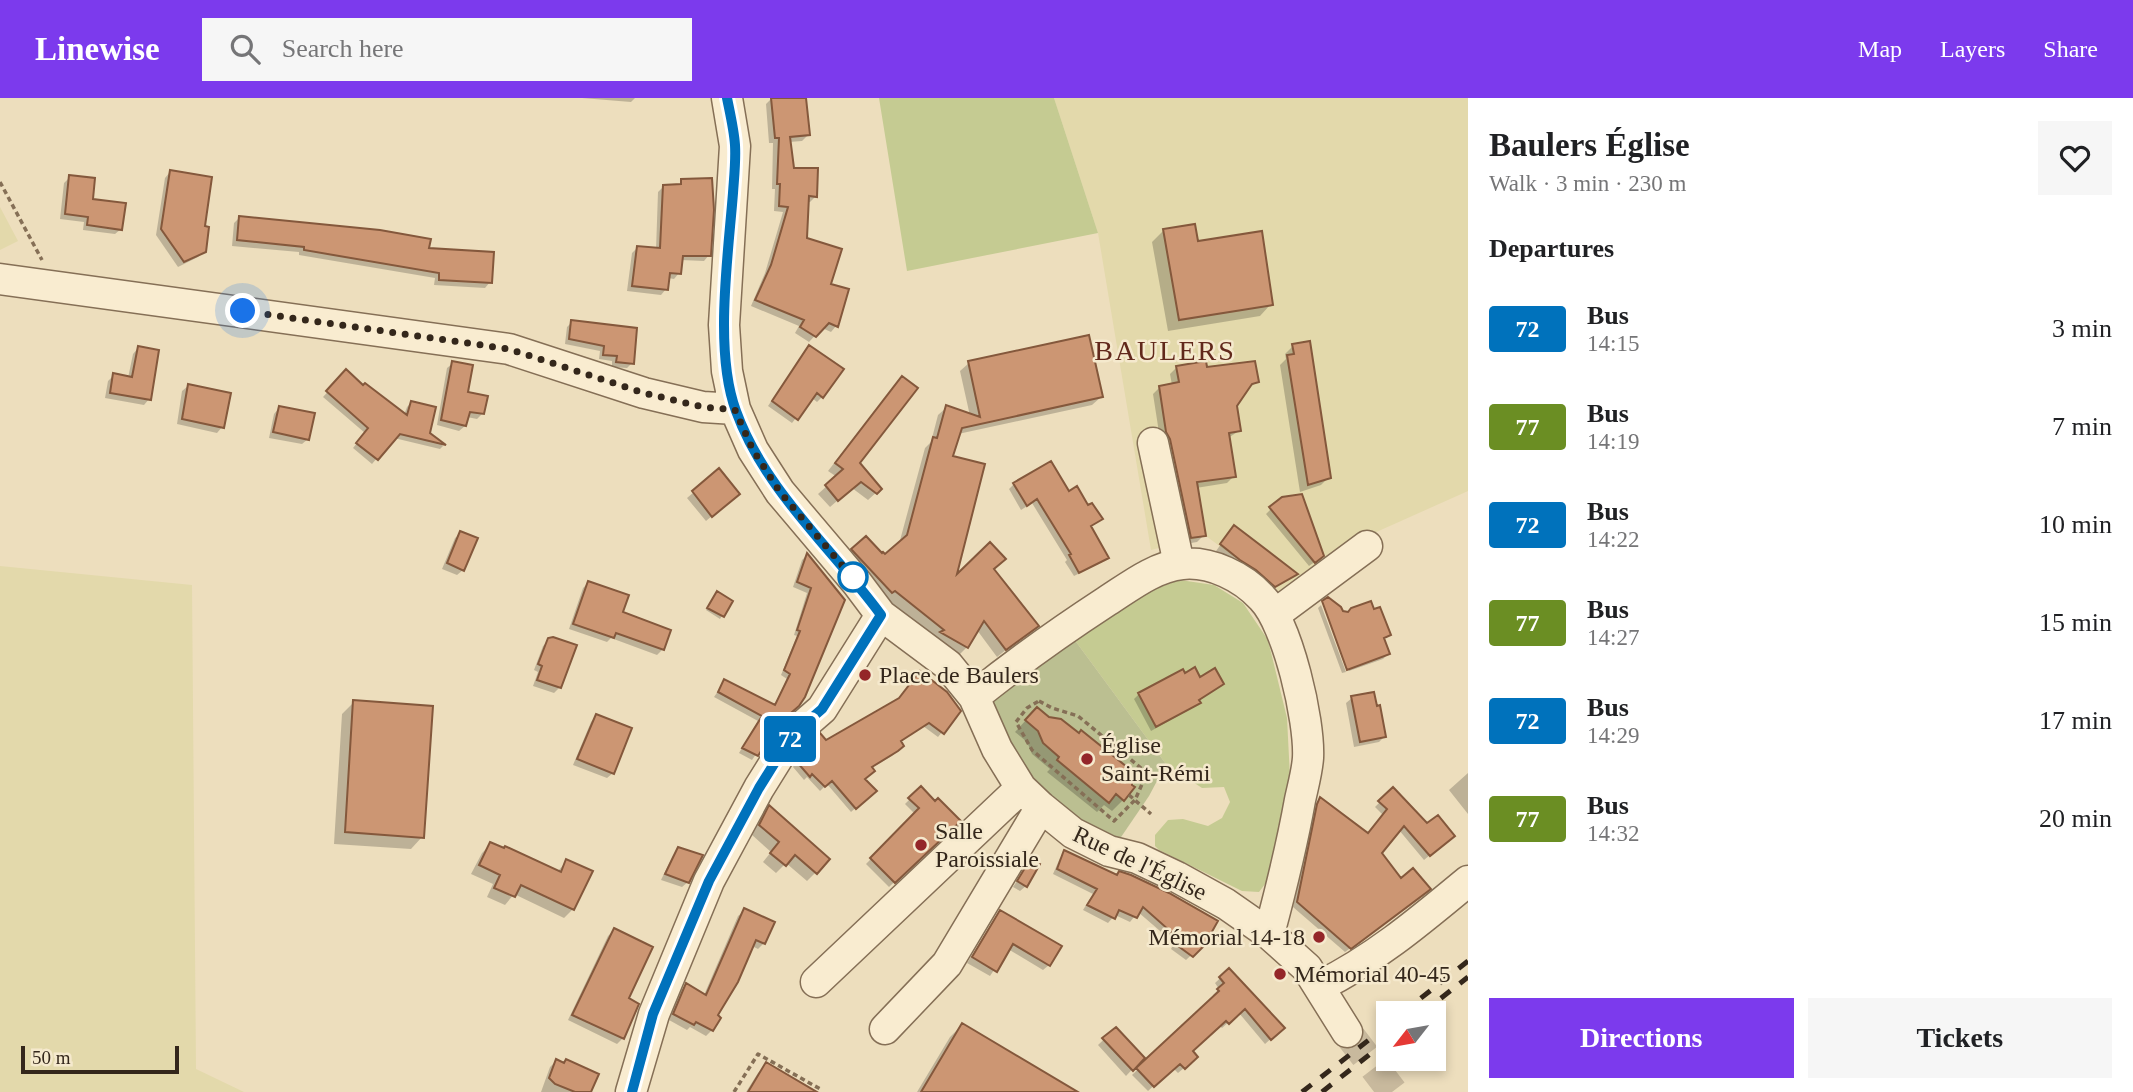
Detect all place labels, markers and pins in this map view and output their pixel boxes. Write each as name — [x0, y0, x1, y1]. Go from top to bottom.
unlabelled marker — [838, 562, 868, 592]
place label: Place de Baulers — [879, 662, 1039, 688]
marker: Place de Baulers — [857, 667, 873, 683]
place label: Église Saint-Rémi — [1101, 732, 1211, 786]
marker: Église Saint-Rémi — [1079, 751, 1095, 767]
place label: Salle Paroissiale — [935, 818, 1039, 872]
marker: Salle Paroissiale — [913, 837, 929, 853]
place label: Mémorial 14-18 — [1148, 924, 1305, 950]
marker: Mémorial 14-18 — [1311, 929, 1327, 945]
place label: Mémorial 40-45 — [1294, 961, 1451, 987]
marker: Mémorial 40-45 — [1272, 966, 1288, 982]

